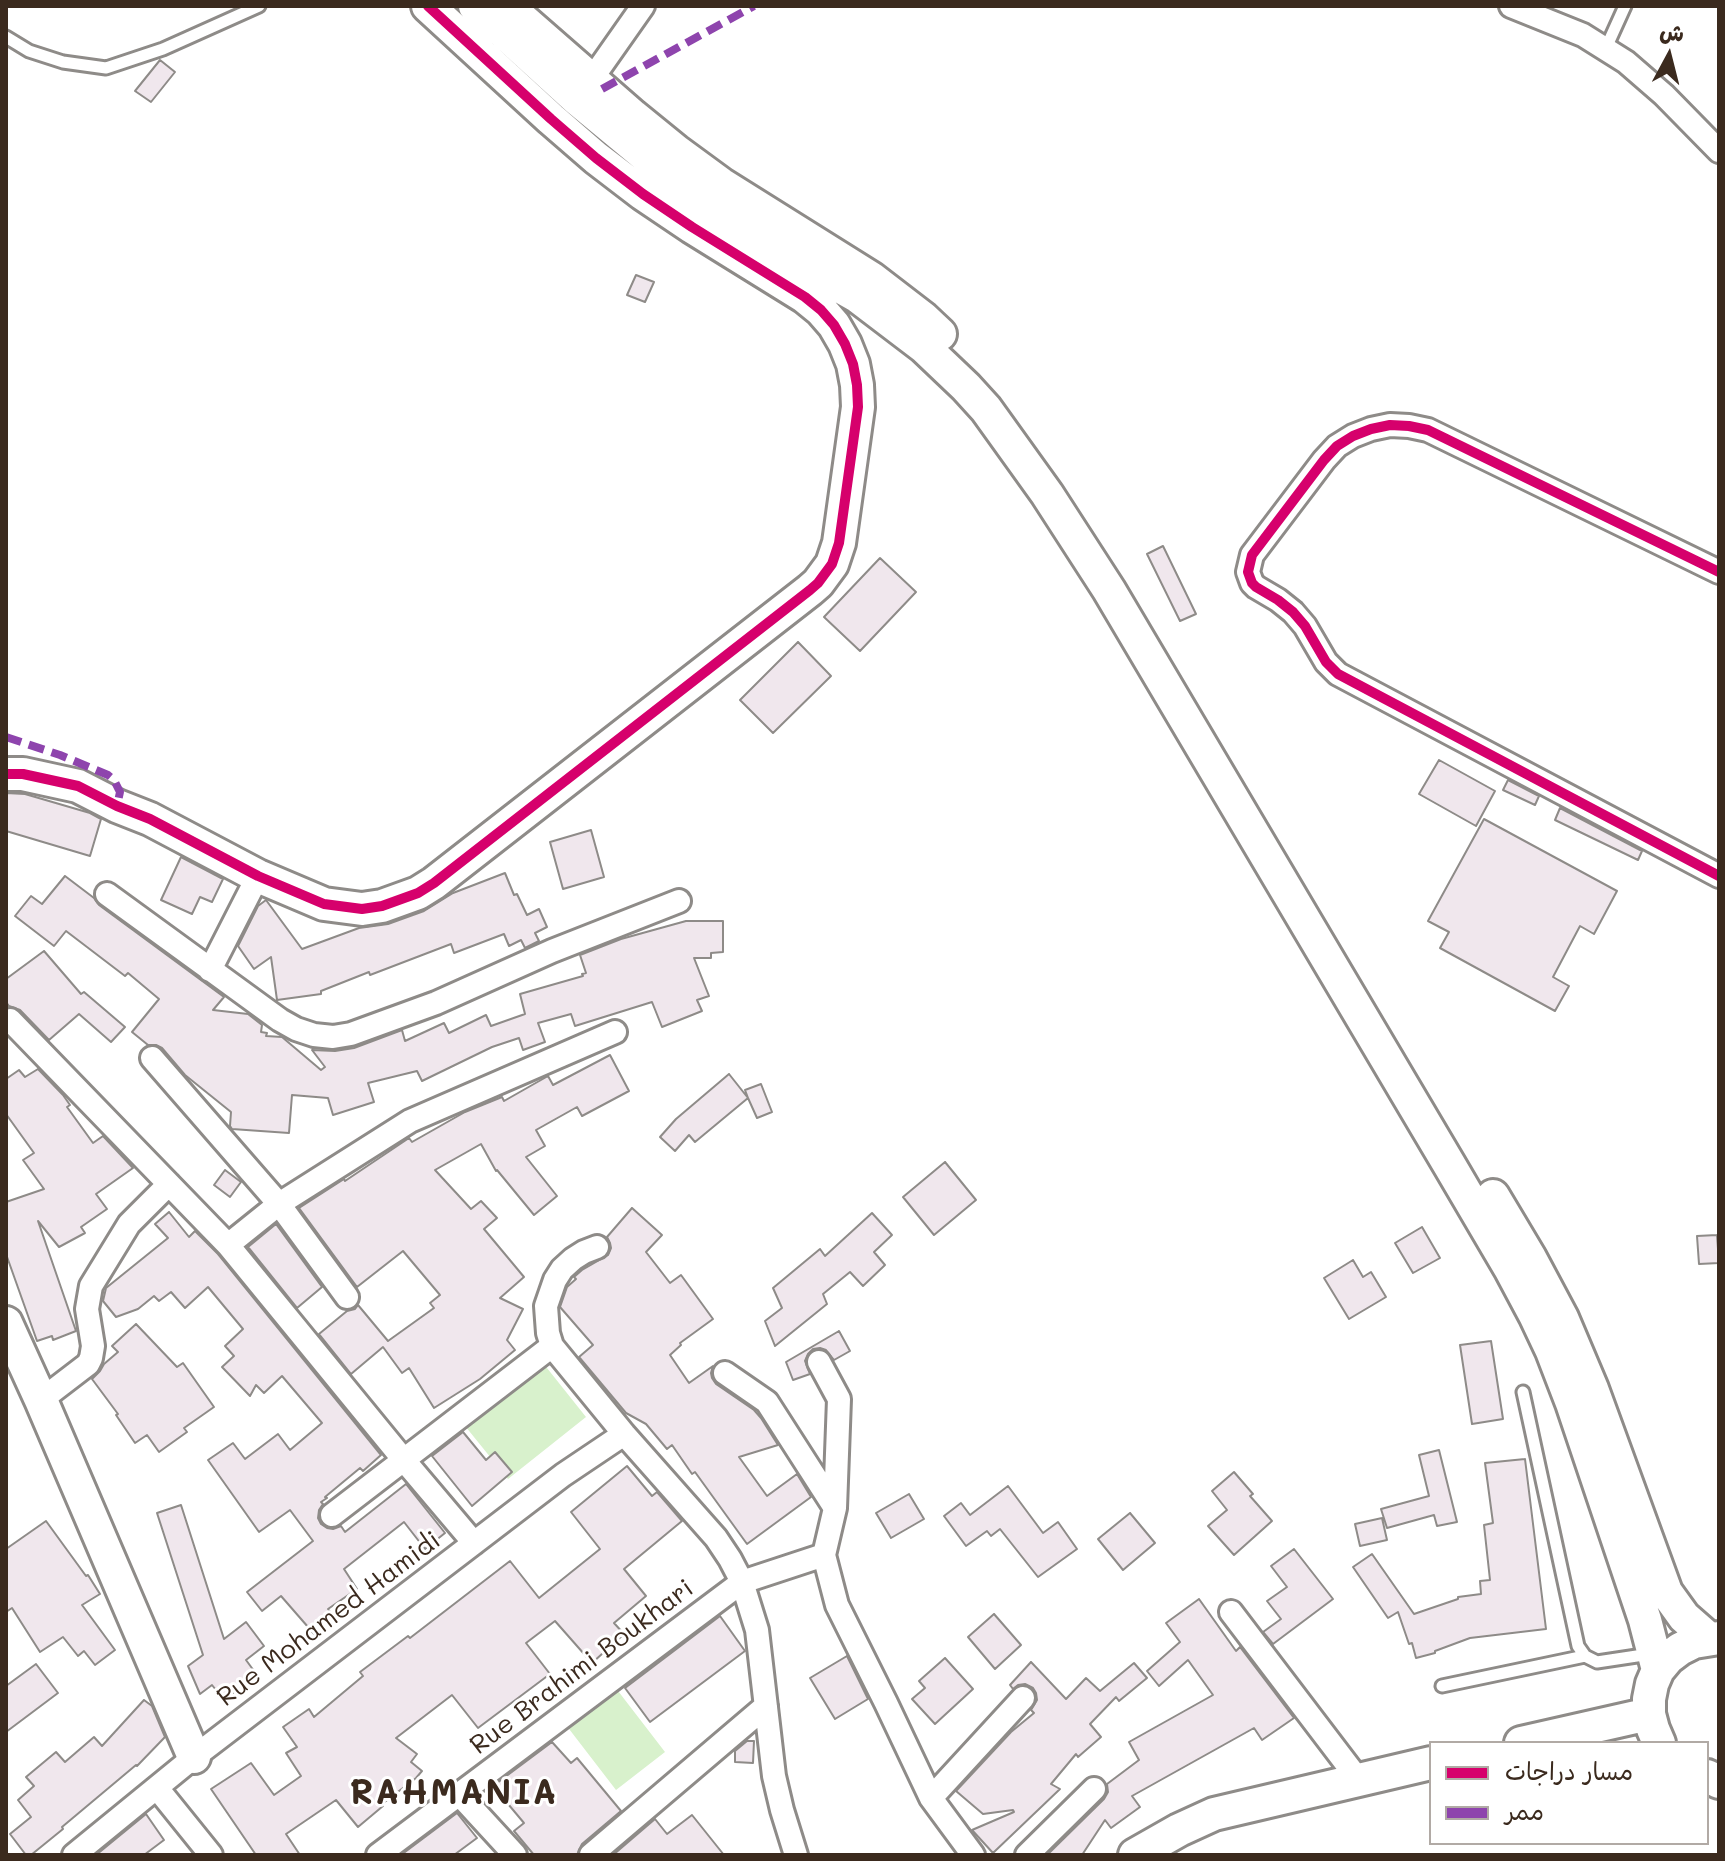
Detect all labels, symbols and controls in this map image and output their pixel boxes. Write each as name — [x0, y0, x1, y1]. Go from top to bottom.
north arrow — [1629, 16, 1709, 96]
text: ش — [1658, 16, 1686, 48]
street label: Rue Mohamed Hamidi — [211, 1525, 447, 1713]
street label: Rue Brahimi Boukhari — [464, 1573, 700, 1761]
legend — [1429, 1741, 1709, 1845]
text: مسار دراجات — [1505, 1755, 1633, 1786]
district label: RAHMANIA — [350, 1774, 558, 1814]
text: ممر — [1505, 1795, 1544, 1826]

